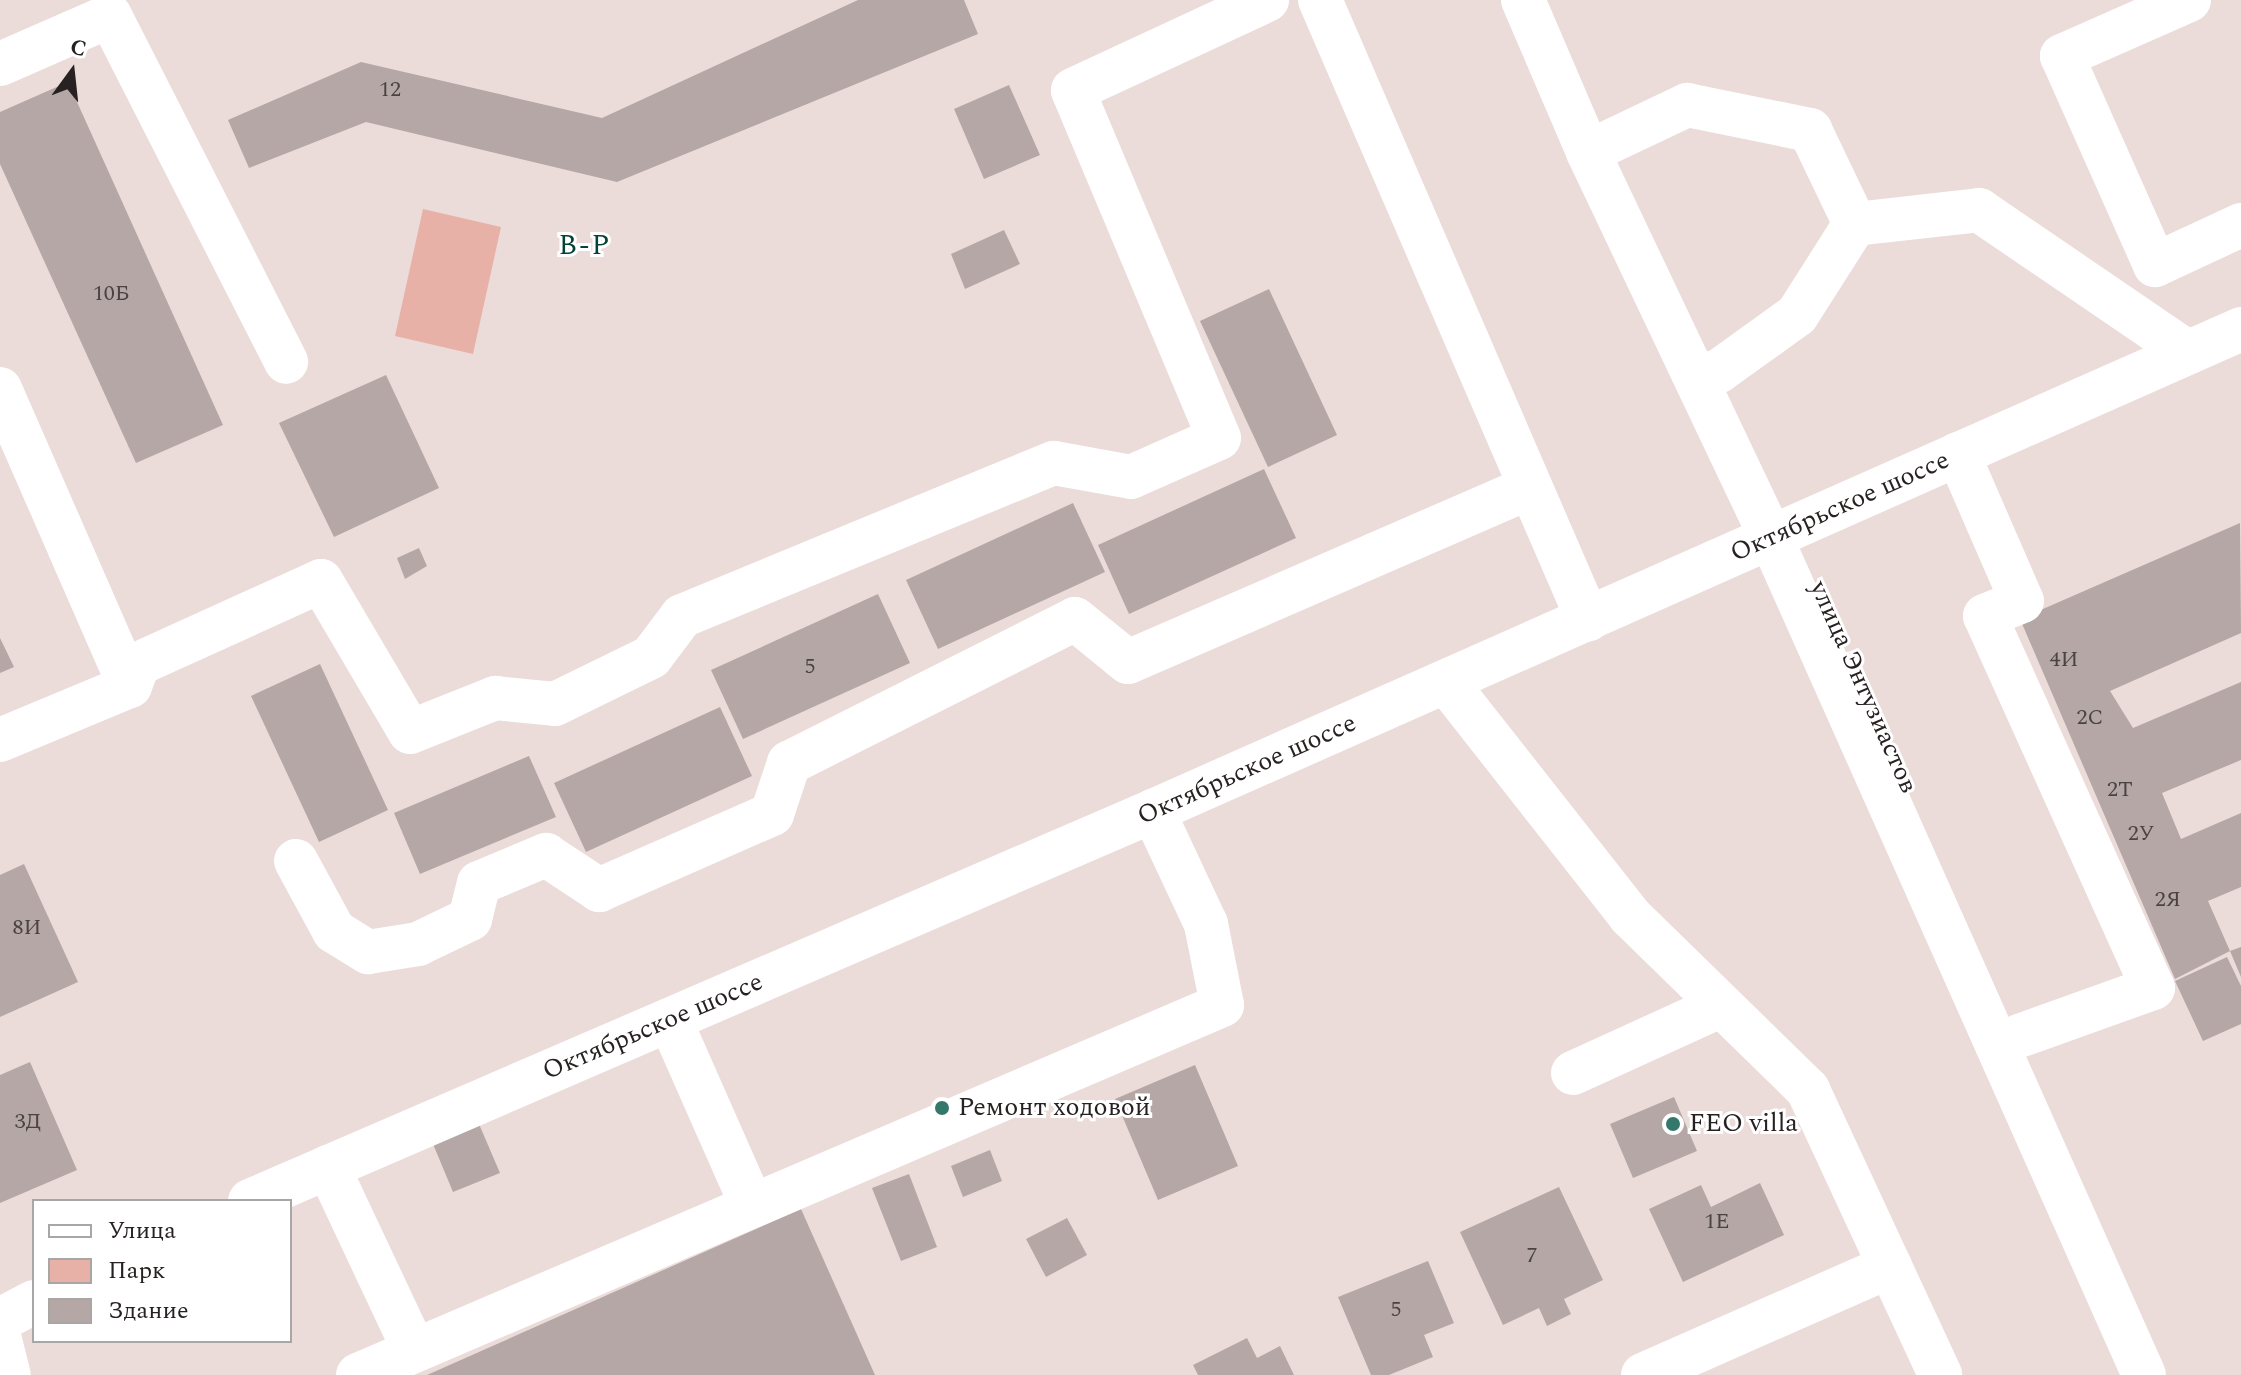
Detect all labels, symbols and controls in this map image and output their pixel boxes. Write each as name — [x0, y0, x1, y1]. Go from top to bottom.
text: С — [67, 30, 90, 66]
north arrow — [32, 32, 112, 112]
house number: 12 — [379, 77, 401, 103]
district label: В-Р — [559, 229, 611, 263]
house number: 10Б — [93, 281, 129, 307]
street label: Октябрьское шоссе — [1726, 445, 1954, 569]
street label: улица Энтузиастов — [1802, 576, 1924, 798]
house number: 4И — [2049, 647, 2079, 673]
house number: 5 — [805, 654, 815, 680]
house number: 2С — [2077, 705, 2103, 731]
street label: Октябрьское шоссе — [1133, 708, 1361, 832]
house number: 2Т — [2107, 777, 2133, 803]
house number: 2У — [2128, 821, 2154, 847]
house number: 2Я — [2155, 887, 2181, 913]
house number: 8И — [12, 915, 42, 941]
street label: Октябрьское шоссе — [538, 967, 768, 1087]
place label: Ремонт ходовой — [958, 1092, 1150, 1124]
marker: Ремонт ходовой — [933, 1099, 951, 1117]
place label: FEO villa — [1689, 1108, 1798, 1140]
house number: 3Д — [15, 1109, 41, 1135]
marker: FEO villa — [1664, 1115, 1682, 1133]
legend — [32, 1199, 292, 1343]
house number: 1Е — [1704, 1209, 1730, 1235]
text: Улица — [108, 1213, 176, 1249]
house number: 7 — [1527, 1243, 1537, 1269]
text: Парк — [108, 1253, 165, 1289]
text: Здание — [108, 1293, 189, 1329]
house number: 5 — [1391, 1297, 1401, 1323]

